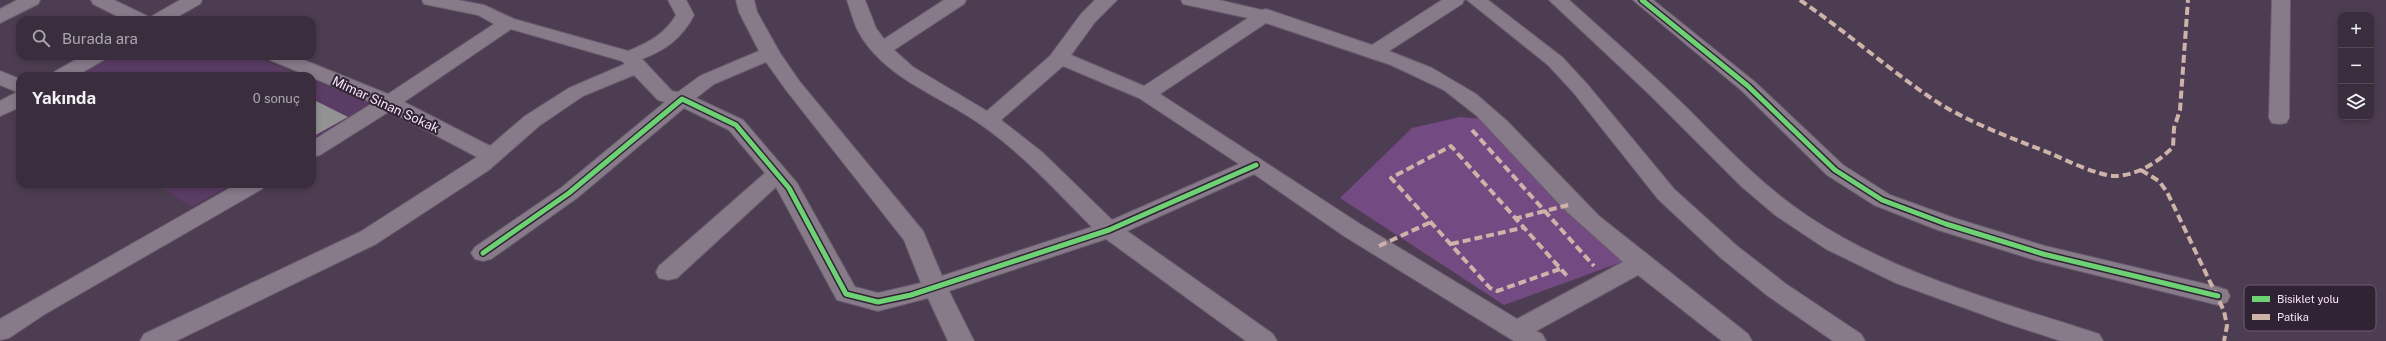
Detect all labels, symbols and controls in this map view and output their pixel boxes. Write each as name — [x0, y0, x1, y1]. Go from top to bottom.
map controls — [2338, 12, 2374, 120]
button: + — [2338, 12, 2374, 48]
search box — [16, 16, 316, 60]
icon: search — [30, 27, 52, 49]
text: Burada ara — [62, 30, 138, 47]
button: − — [2338, 48, 2374, 84]
street label: Mimar Sinan Sokak — [330, 73, 442, 136]
button: layers — [2338, 84, 2374, 120]
text: Yakında — [32, 88, 96, 108]
text: 0 sonuç — [253, 91, 300, 106]
legend — [2244, 285, 2376, 331]
text: Bisiklet yolu — [2277, 293, 2339, 305]
text: Patika — [2277, 311, 2309, 323]

